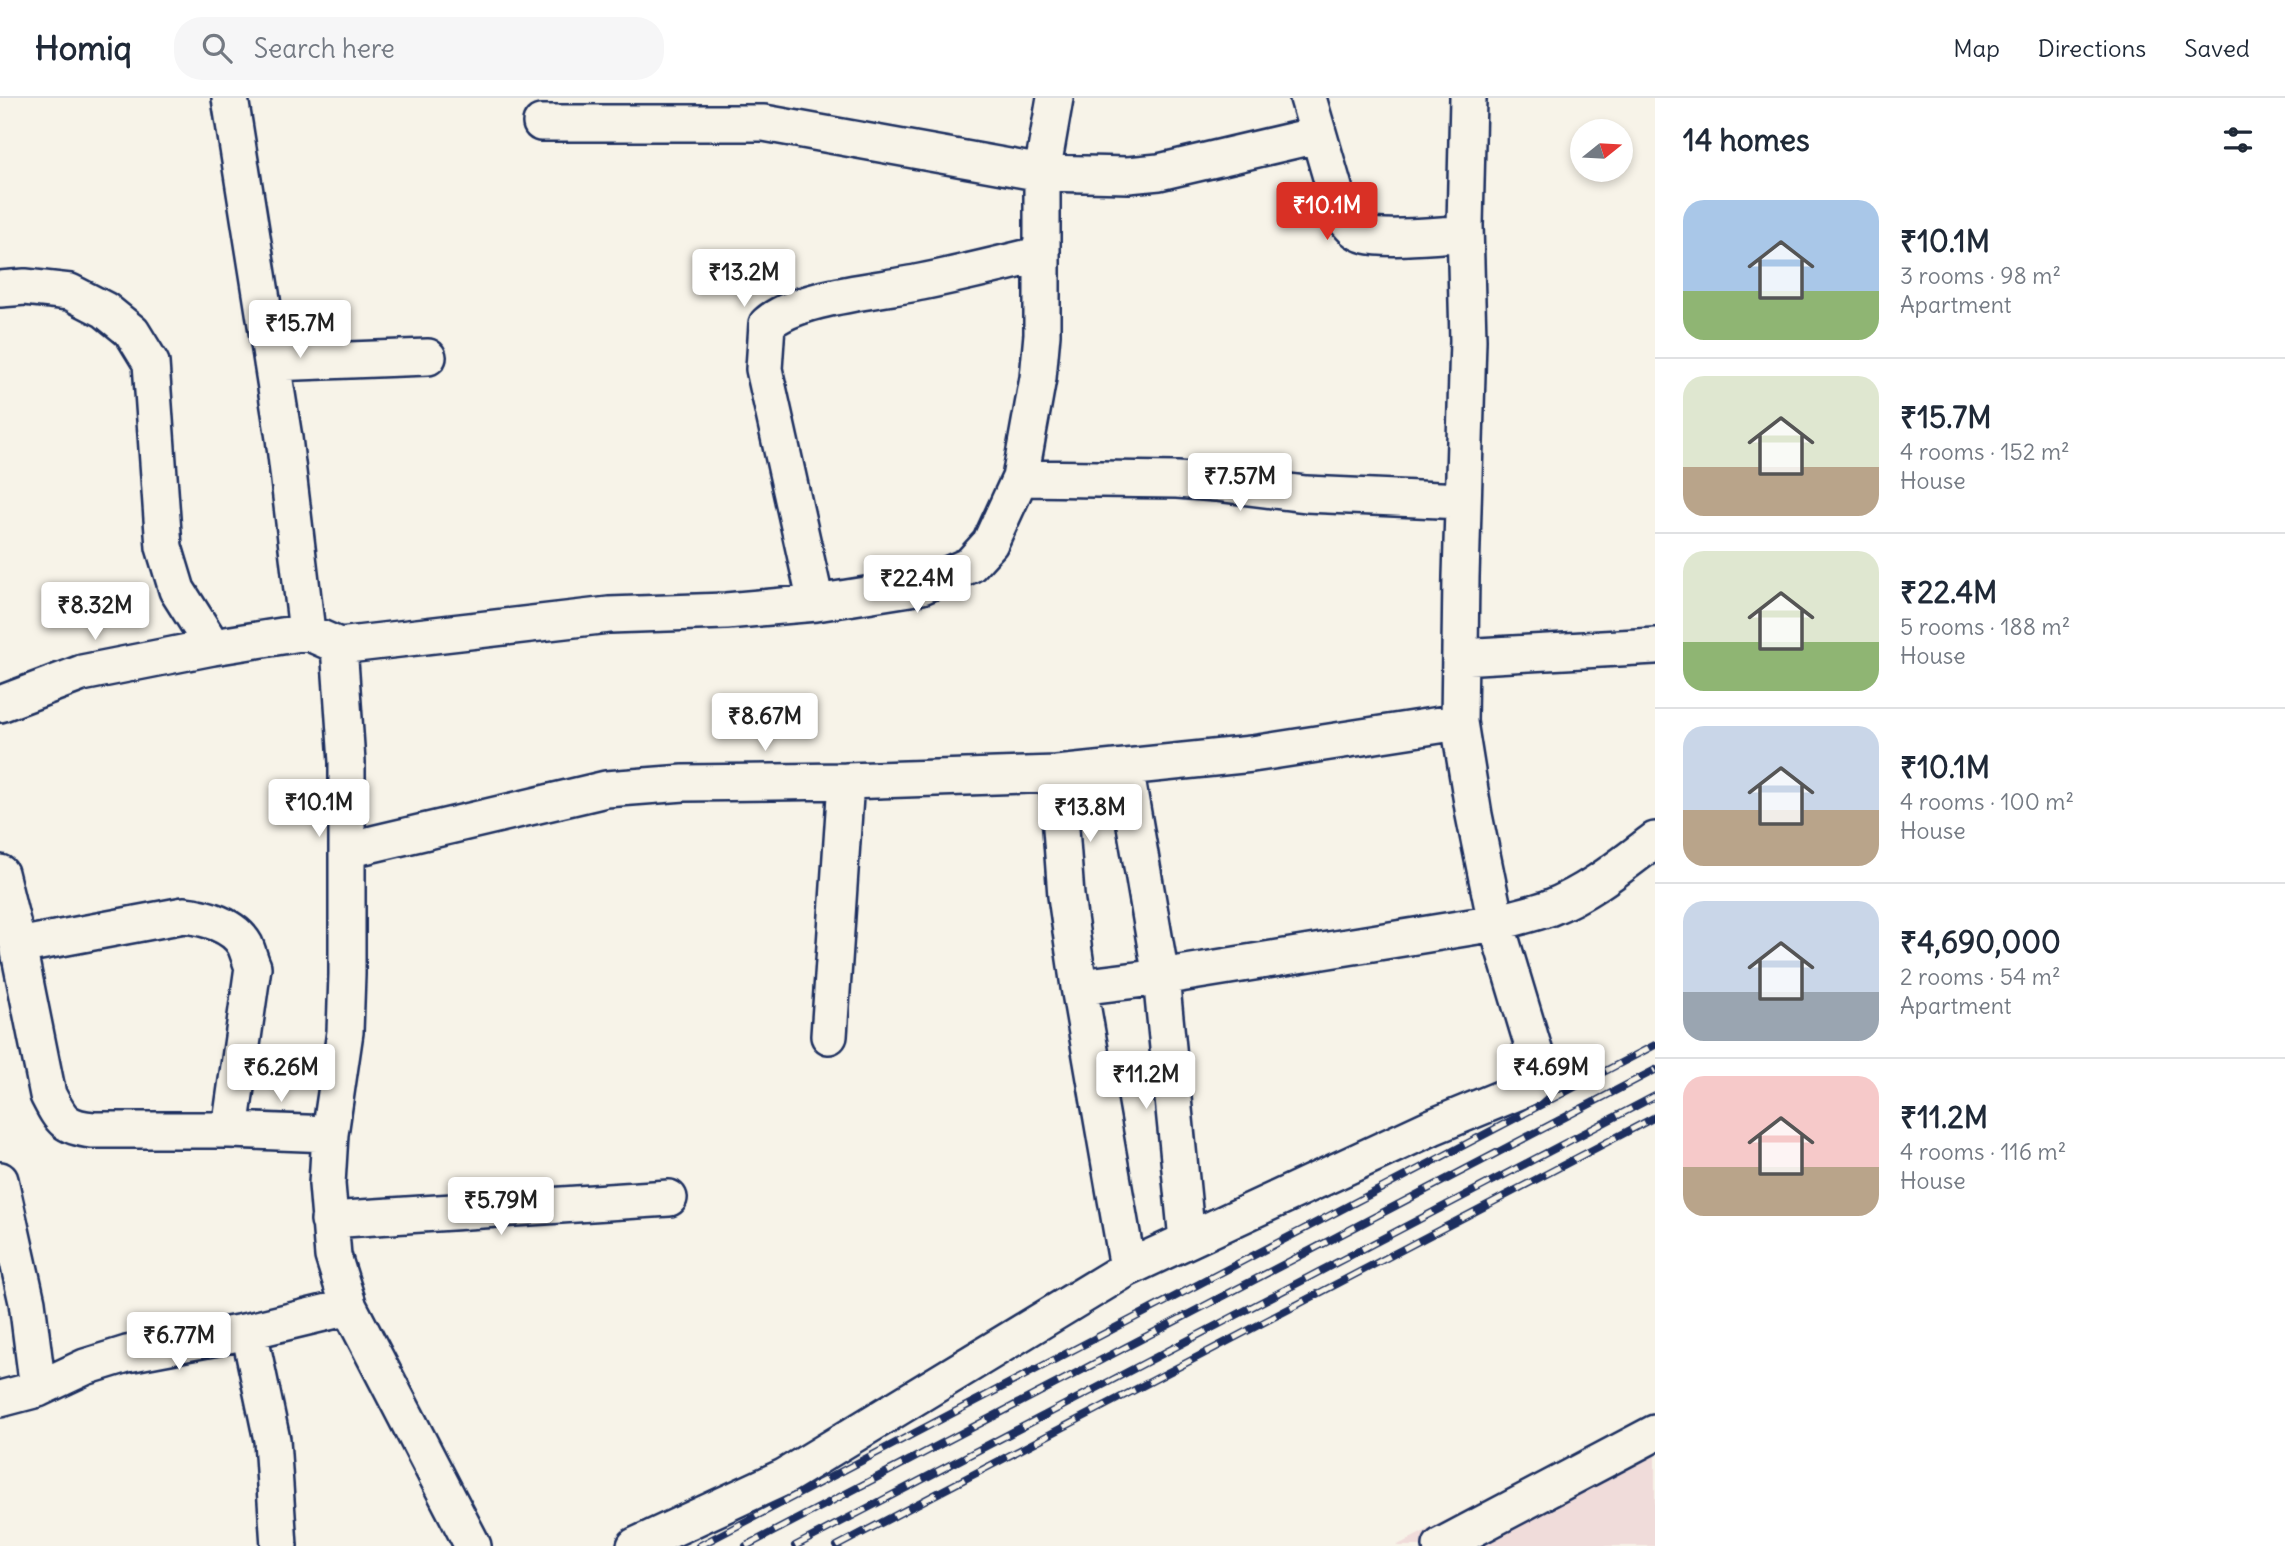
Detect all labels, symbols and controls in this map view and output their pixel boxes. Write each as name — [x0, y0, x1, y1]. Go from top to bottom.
search box — [174, 17, 664, 80]
text: Homiq — [35, 27, 132, 69]
icon: search — [198, 29, 236, 67]
text: Search here — [254, 32, 395, 65]
text: Map — [1953, 33, 2000, 63]
text: Directions — [2038, 33, 2146, 63]
text: Saved — [2184, 33, 2250, 63]
north arrow — [1570, 119, 1633, 182]
map controls — [1570, 119, 1633, 182]
text: 14 homes — [1683, 121, 1810, 159]
icon: filters — [2219, 121, 2257, 159]
pin: ₹10.1M — [1270, 183, 1384, 242]
text: ₹10.1M — [1292, 190, 1362, 219]
text: ₹10.1M — [1900, 222, 1990, 260]
icon: home — [1739, 228, 1823, 312]
pin: ₹13.2M — [687, 250, 801, 309]
text: ₹13.2M — [708, 257, 780, 286]
text: 3 rooms · 98 m² — [1900, 261, 2061, 290]
text: Apartment — [1900, 290, 2012, 319]
pin: ₹15.7M — [243, 300, 357, 360]
text: ₹15.7M — [265, 308, 335, 337]
text: ₹15.7M — [1900, 398, 1992, 436]
icon: home — [1739, 404, 1823, 488]
text: 4 rooms · 152 m² — [1900, 437, 2070, 466]
pin: ₹7.57M — [1183, 454, 1297, 513]
text: ₹7.57M — [1204, 461, 1276, 490]
text: House — [1900, 466, 1966, 495]
pin: ₹22.4M — [860, 556, 974, 615]
text: ₹22.4M — [880, 563, 954, 592]
text: ₹22.4M — [1900, 573, 1997, 611]
icon: home — [1739, 579, 1823, 663]
pin: ₹8.32M — [38, 582, 152, 642]
text: ₹8.32M — [57, 590, 133, 619]
text: 5 rooms · 188 m² — [1900, 612, 2070, 641]
text: House — [1900, 641, 1966, 670]
pin: ₹8.67M — [708, 694, 822, 753]
text: ₹8.67M — [728, 701, 802, 730]
text: ₹10.1M — [1900, 748, 1990, 786]
icon: home — [1739, 754, 1823, 838]
pin: ₹10.1M — [262, 780, 376, 839]
pin: ₹13.8M — [1033, 784, 1147, 844]
text: ₹10.1M — [284, 787, 354, 816]
text: 4 rooms · 100 m² — [1900, 787, 2074, 816]
text: ₹13.8M — [1054, 792, 1126, 821]
text: House — [1900, 816, 1966, 845]
text: ₹4,690,000 — [1900, 923, 2061, 961]
icon: home — [1739, 929, 1823, 1013]
text: 2 rooms · 54 m² — [1900, 962, 2061, 991]
text: Apartment — [1900, 991, 2012, 1020]
pin: ₹6.26M — [224, 1044, 338, 1104]
pin: ₹4.69M — [1494, 1044, 1608, 1104]
text: ₹6.26M — [243, 1052, 319, 1081]
pin: ₹11.2M — [1089, 1052, 1203, 1111]
text: ₹4.69M — [1513, 1052, 1589, 1081]
text: ₹11.2M — [1112, 1059, 1180, 1088]
text: ₹11.2M — [1900, 1098, 1988, 1136]
icon: home — [1739, 1104, 1823, 1188]
text: 4 rooms · 116 m² — [1900, 1137, 2066, 1166]
text: House — [1900, 1166, 1966, 1195]
pin: ₹5.79M — [444, 1178, 558, 1237]
text: ₹5.79M — [464, 1185, 538, 1214]
pin: ₹6.77M — [122, 1312, 236, 1372]
text: ₹6.77M — [143, 1320, 215, 1349]

